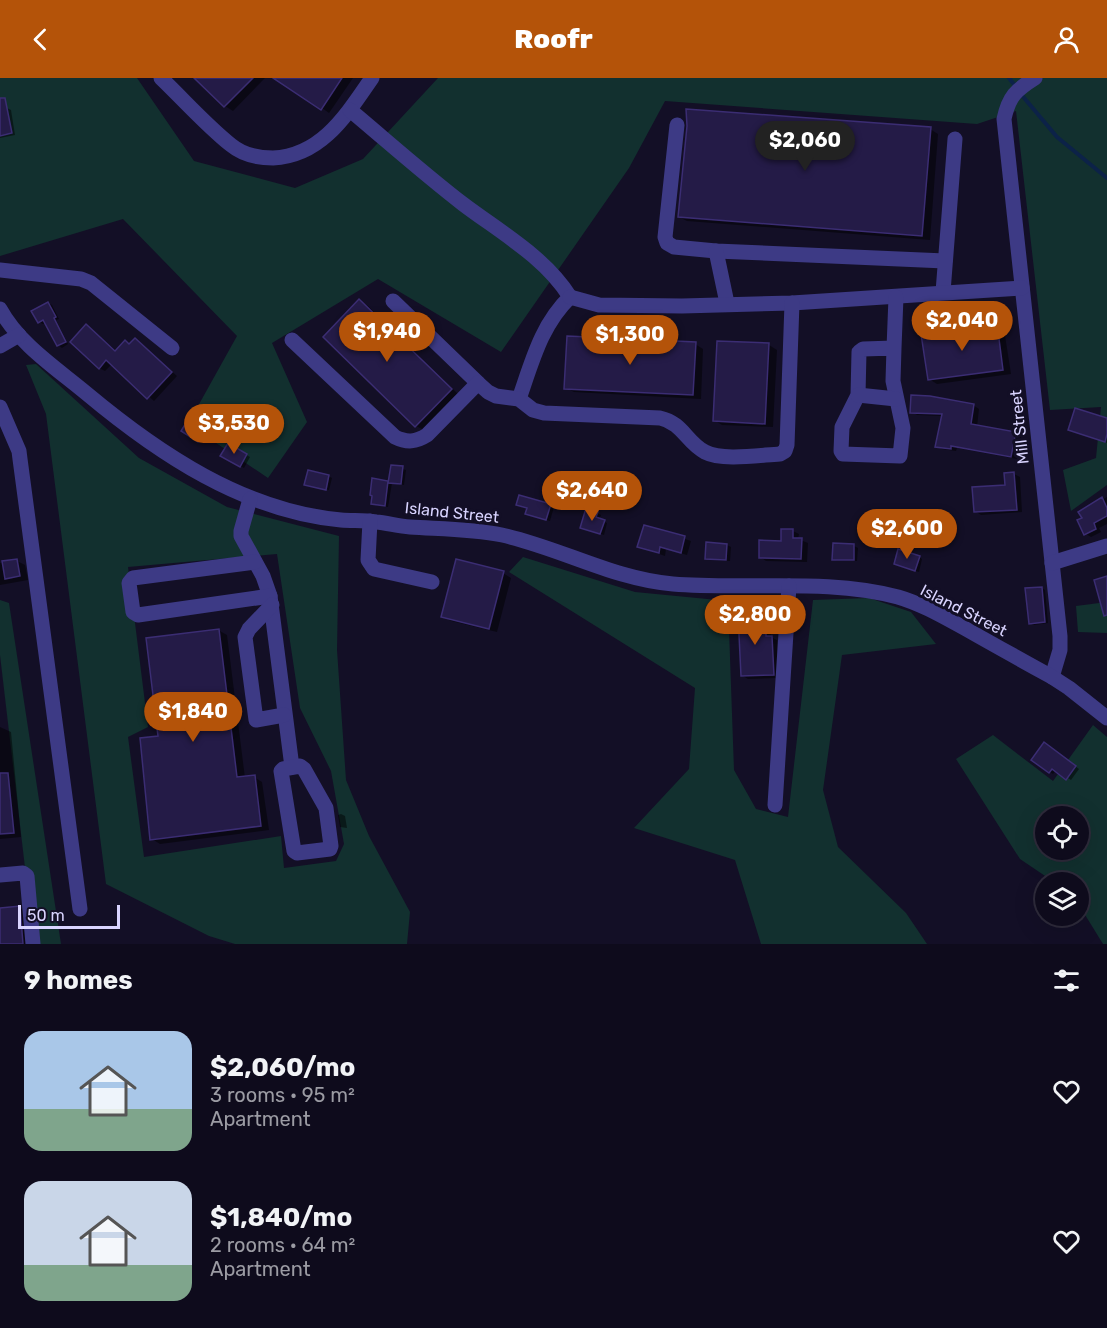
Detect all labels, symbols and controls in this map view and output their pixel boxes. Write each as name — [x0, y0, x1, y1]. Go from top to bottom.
icon: back — [24, 23, 57, 56]
text: Roofr — [514, 23, 593, 55]
icon: person — [1050, 23, 1083, 56]
pin: $2,060 — [756, 121, 854, 172]
text: $2,060 — [769, 128, 841, 152]
pin: $2,040 — [913, 301, 1011, 352]
text: $2,040 — [926, 308, 998, 332]
pin: $1,940 — [338, 312, 436, 363]
pin: $1,300 — [581, 315, 679, 366]
text: $1,940 — [353, 319, 421, 343]
text: $1,300 — [595, 322, 665, 346]
street label: Mill Street — [1006, 389, 1033, 465]
pin: $3,530 — [185, 404, 283, 455]
text: $3,530 — [198, 411, 270, 435]
pin: $2,640 — [543, 471, 641, 522]
text: $2,640 — [556, 478, 628, 502]
street label: Island Street — [404, 498, 500, 527]
pin: $2,600 — [858, 509, 956, 560]
text: $2,600 — [871, 516, 943, 540]
street label: Island Street — [917, 580, 1010, 640]
pin: $2,800 — [706, 595, 804, 646]
text: $2,800 — [719, 602, 791, 626]
pin: $1,840 — [144, 692, 242, 743]
text: $1,840 — [158, 699, 228, 723]
map controls — [1035, 806, 1089, 926]
button: locate — [1035, 806, 1089, 860]
button: layers — [1035, 872, 1089, 926]
scale bar — [18, 902, 120, 930]
text: 50 m — [27, 906, 65, 925]
icon: filters — [1050, 964, 1083, 997]
text: 9 homes — [24, 965, 133, 996]
text: $2,060/mo — [210, 1052, 355, 1083]
icon: home — [72, 1055, 144, 1127]
icon: heart — [1050, 1075, 1083, 1108]
text: 3 rooms · 95 m² — [210, 1083, 355, 1107]
text: Apartment — [210, 1107, 311, 1131]
text: $1,840/mo — [210, 1202, 352, 1233]
icon: home — [72, 1205, 144, 1277]
icon: heart — [1050, 1225, 1083, 1258]
text: 2 rooms · 64 m² — [210, 1233, 355, 1257]
text: Apartment — [210, 1257, 311, 1281]

